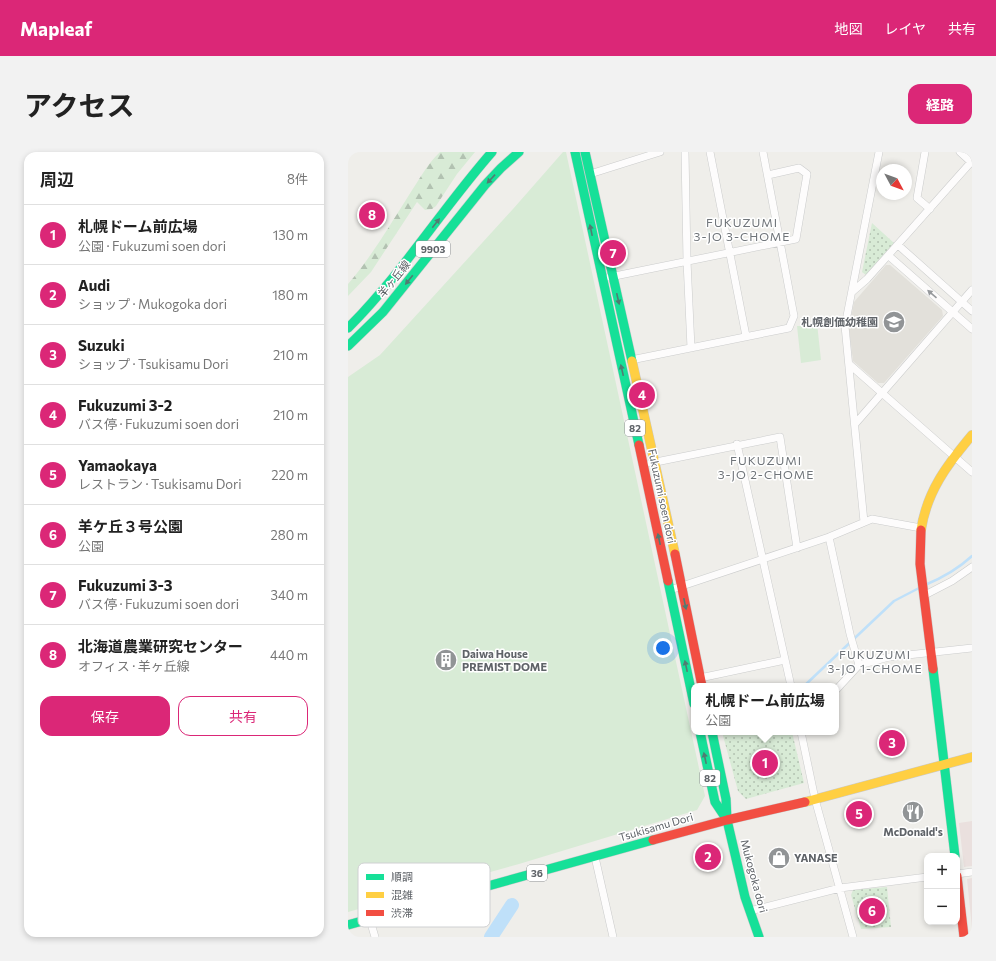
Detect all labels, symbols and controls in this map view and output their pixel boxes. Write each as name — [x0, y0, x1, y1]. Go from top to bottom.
text: Mapleaf — [20, 17, 92, 40]
text: 地図 — [834, 20, 862, 37]
text: レイヤ — [884, 20, 926, 37]
text: 共有 — [948, 20, 976, 37]
button: 経路 — [908, 84, 972, 124]
text: アクセス — [24, 88, 135, 122]
north arrow — [876, 164, 912, 200]
text: 周辺 — [40, 169, 74, 190]
text: 8件 — [287, 171, 308, 187]
one-way arrow — [486, 174, 495, 184]
pin: 8 — [359, 200, 385, 230]
district label: FUKUZUMI 3-JO 3-CHOME — [694, 215, 790, 244]
text: 札幌ドーム前広場 — [78, 217, 198, 235]
one-way arrow — [432, 217, 440, 228]
one-way arrow — [588, 224, 594, 236]
text: 1 — [50, 227, 56, 243]
text: 130 m — [273, 227, 308, 243]
text: 公園 · Fukuzumi soen dori — [78, 238, 226, 254]
pin: 7 — [600, 238, 626, 268]
road number: 9903 — [416, 241, 450, 257]
street label: 羊ヶ丘線 — [375, 257, 413, 300]
one-way arrow — [405, 274, 413, 285]
text: Audi — [78, 276, 110, 294]
text: 2 — [49, 287, 57, 303]
text: 180 m — [272, 287, 308, 303]
one-way arrow — [927, 290, 937, 299]
one-way arrow — [615, 293, 621, 306]
text: ショップ · Mukogoka dori — [78, 296, 227, 312]
school or university icon: 札幌創価幼稚園 — [881, 309, 907, 335]
place label: 札幌創価幼稚園 — [801, 315, 878, 328]
text: Suzuki — [78, 336, 125, 354]
text: 3 — [49, 347, 57, 363]
text: 210 m — [273, 347, 308, 363]
text: ショップ · Tsukisamu Dori — [78, 356, 229, 372]
one-way arrow — [619, 364, 625, 377]
pin: 4 — [629, 380, 655, 410]
text: Fukuzumi 3-2 — [78, 396, 172, 414]
text: 4 — [49, 407, 57, 423]
text: 210 m — [273, 407, 308, 423]
text: バス停 · Fukuzumi soen dori — [78, 416, 239, 432]
road number: 82 — [625, 420, 645, 436]
street label: Fukuzumi soen dori — [646, 447, 679, 545]
district label: FUKUZUMI 3-JO 2-CHOME — [718, 453, 814, 482]
text: Yamaokaya — [78, 456, 157, 474]
text: 5 — [49, 467, 57, 483]
text: 220 m — [271, 467, 308, 483]
text: レストラン · Tsukisamu Dori — [78, 476, 242, 492]
text: 羊ケ丘３号公園 — [78, 517, 183, 535]
text: 6 — [49, 527, 57, 543]
text: 280 m — [271, 527, 308, 543]
one-way arrow — [655, 532, 661, 545]
text: 公園 — [78, 538, 104, 554]
text: Fukuzumi 3-3 — [78, 576, 173, 594]
text: 7 — [49, 587, 57, 603]
text: 340 m — [270, 587, 308, 603]
text: バス停 · Fukuzumi soen dori — [78, 596, 239, 612]
one-way arrow — [683, 598, 689, 610]
text: 北海道農業研究センター — [78, 637, 243, 655]
your location — [653, 638, 673, 658]
text: 8 — [49, 647, 57, 663]
text: 440 m — [270, 647, 308, 663]
building icon: Daiwa House PREMIST DOME — [433, 647, 459, 673]
place label: Daiwa House PREMIST DOME — [462, 647, 547, 673]
district label: FUKUZUMI 3-JO 1-CHOME — [827, 647, 923, 676]
text: オフィス · 羊ヶ丘線 — [78, 658, 190, 674]
one-way arrow — [682, 660, 688, 672]
popup — [691, 683, 839, 735]
text: 札幌ドーム前広場 — [705, 691, 825, 709]
button: 保存 — [40, 696, 170, 736]
button: 共有 — [178, 696, 308, 736]
text: 公園 — [705, 712, 731, 728]
pin: 3 — [879, 728, 905, 758]
pin: 1 — [752, 748, 778, 778]
one-way arrow — [702, 752, 708, 764]
road number: 82 — [700, 770, 720, 786]
pin: 5 — [846, 799, 872, 829]
restaurant icon: McDonald's — [900, 799, 926, 825]
street label: Tsukisamu Dori — [617, 810, 695, 843]
place label: McDonald's — [883, 825, 943, 838]
street label: Mukogoka dori — [738, 838, 771, 914]
pin: 2 — [695, 842, 721, 872]
shop icon: YANASE — [766, 845, 792, 871]
place label: YANASE — [794, 851, 838, 864]
map controls — [924, 853, 960, 925]
button: + — [924, 853, 960, 889]
legend — [358, 863, 490, 927]
road number: 36 — [527, 865, 547, 881]
text: 順調 — [391, 870, 413, 883]
text: 混雑 — [391, 888, 413, 901]
button: − — [924, 889, 960, 925]
pin: 6 — [859, 896, 885, 926]
text: 渋滞 — [391, 906, 413, 919]

